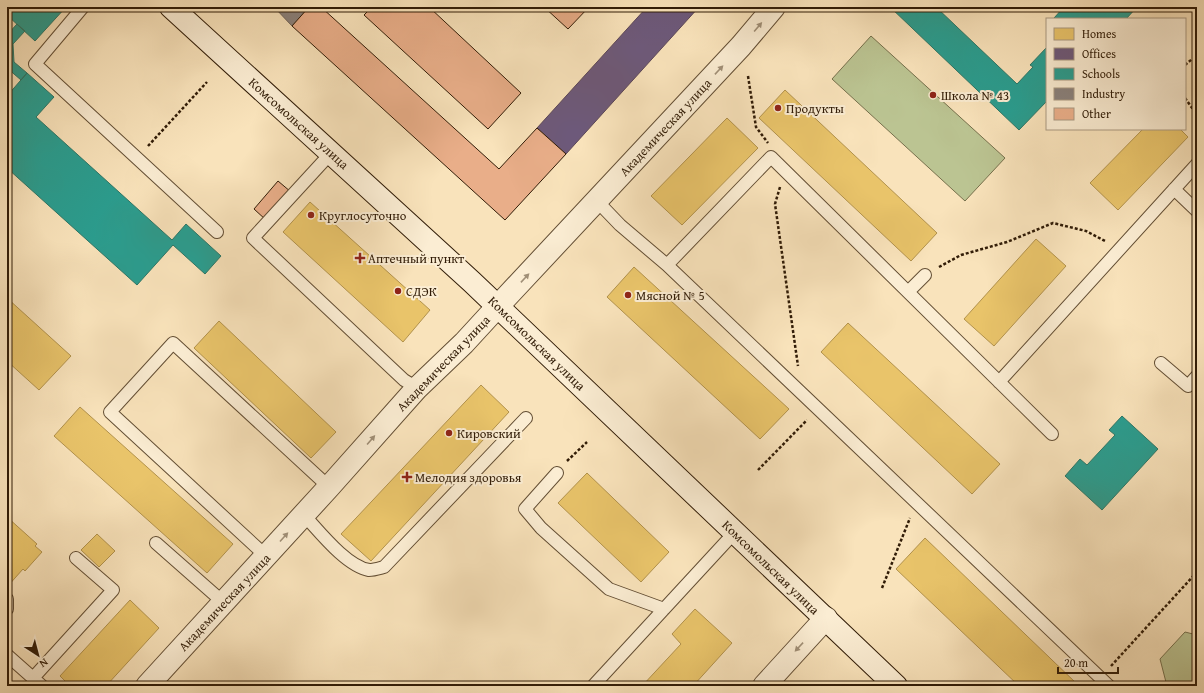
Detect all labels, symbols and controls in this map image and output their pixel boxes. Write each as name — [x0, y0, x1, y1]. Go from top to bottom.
legend — [1046, 18, 1186, 130]
one-way arrow — [753, 21, 762, 32]
text: Homes — [1082, 25, 1117, 42]
text: Offices — [1082, 45, 1116, 62]
one-way arrow — [714, 65, 724, 75]
text: Schools — [1082, 65, 1120, 82]
street label: Комсомольская улица — [244, 73, 353, 174]
street label: Академическая улица — [615, 74, 716, 180]
text: Industry — [1082, 85, 1125, 102]
place label: Школа № 43 — [941, 86, 1009, 105]
marker: Школа № 43 — [928, 90, 938, 100]
place label: Продукты — [786, 99, 844, 118]
marker: Продукты — [773, 103, 783, 113]
text: Other — [1082, 105, 1111, 122]
place label: Круглосуточно — [319, 206, 407, 225]
marker: Круглосуточно — [306, 210, 316, 220]
place label: Аптечный пункт — [368, 249, 465, 268]
marker: Аптечный пункт — [355, 253, 365, 263]
one-way arrow — [520, 273, 529, 282]
place label: СДЭК — [406, 282, 437, 301]
marker: СДЭК — [393, 286, 403, 296]
place label: Мясной № 5 — [636, 286, 705, 305]
marker: Мясной № 5 — [623, 290, 633, 300]
street label: Комсомольская улица — [484, 292, 590, 395]
street label: Академическая улица — [392, 310, 495, 416]
place label: Кировский — [457, 424, 521, 443]
marker: Кировский — [444, 428, 454, 438]
one-way arrow — [366, 436, 375, 445]
place label: Мелодия здоровья — [415, 468, 522, 487]
marker: Мелодия здоровья — [402, 472, 412, 482]
street label: Комсомольская улица — [718, 516, 824, 619]
one-way arrow — [279, 532, 288, 542]
street label: Академическая улица — [174, 549, 275, 655]
north arrow — [18, 635, 58, 675]
one-way arrow — [795, 642, 804, 652]
scale bar — [1058, 649, 1118, 675]
text: N — [36, 654, 52, 672]
text: 20 m — [1064, 654, 1088, 671]

